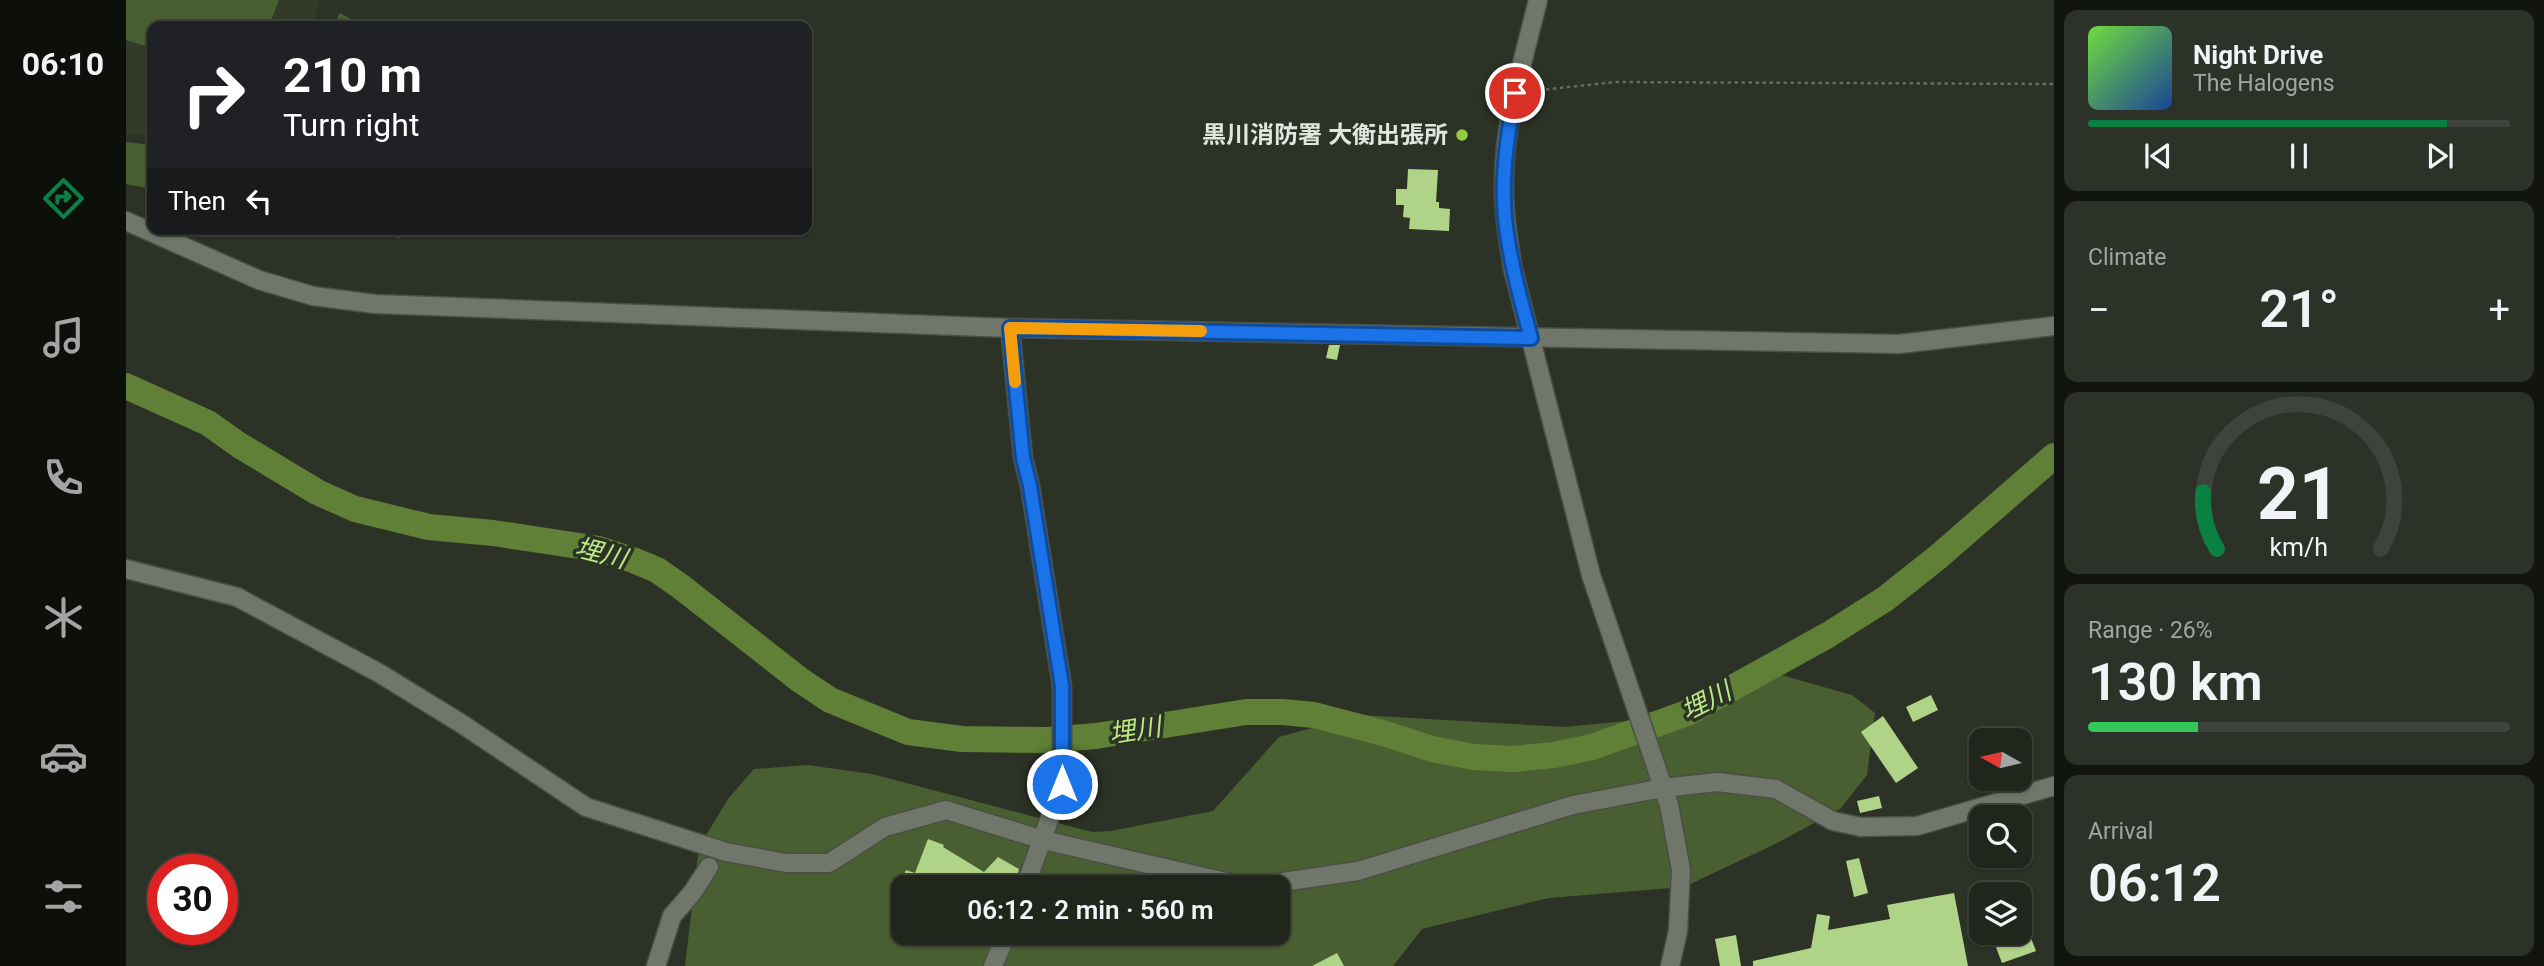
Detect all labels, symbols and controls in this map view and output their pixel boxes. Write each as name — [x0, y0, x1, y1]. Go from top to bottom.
text: Night Drive — [2193, 40, 2323, 70]
text: 06:10 — [22, 45, 104, 83]
text: 210 m — [283, 47, 422, 104]
icon: right — [168, 49, 259, 140]
pin — [1485, 63, 1545, 123]
text: The Halogens — [2193, 70, 2335, 97]
icon: arrive — [1496, 74, 1534, 112]
text: Turn right — [283, 106, 419, 144]
place label: 黒川消防署 大衡出張所 — [1202, 121, 1448, 149]
marker: 黒川消防署 大衡出張所 — [1454, 127, 1470, 143]
icon: previous — [2139, 137, 2177, 175]
icon: pause — [2280, 137, 2318, 175]
icon: next — [2421, 137, 2459, 175]
icon: directions — [39, 174, 88, 223]
icon: left — [240, 182, 278, 220]
text: Then — [168, 186, 226, 216]
text: Climate — [2088, 244, 2167, 271]
text: 21° — [2259, 279, 2339, 340]
text: − — [2088, 288, 2110, 332]
text: + — [2488, 288, 2510, 332]
icon: music — [39, 313, 88, 362]
text: 21 — [2257, 451, 2341, 537]
icon: phone — [39, 453, 88, 502]
water label: 埋川 — [572, 532, 633, 575]
text: km/h — [2270, 533, 2328, 562]
icon: climate — [39, 593, 88, 642]
text: Range · 26% — [2088, 617, 2213, 644]
text: 130 km — [2088, 652, 2263, 713]
water label: 埋川 — [1676, 674, 1739, 726]
water label: 埋川 — [1107, 711, 1166, 749]
north arrow — [1969, 728, 2032, 791]
map controls — [1969, 728, 2032, 945]
icon: car — [39, 732, 88, 781]
position arrow — [1025, 747, 1099, 821]
button: search — [1969, 805, 2032, 868]
text: Arrival — [2088, 818, 2153, 845]
text: 06:12 — [2088, 853, 2221, 914]
speed limit sign: 30 — [147, 854, 238, 945]
icon: filters — [39, 872, 88, 921]
button: layers — [1969, 882, 2032, 945]
text: 06:12 · 2 min · 560 m — [967, 895, 1214, 925]

